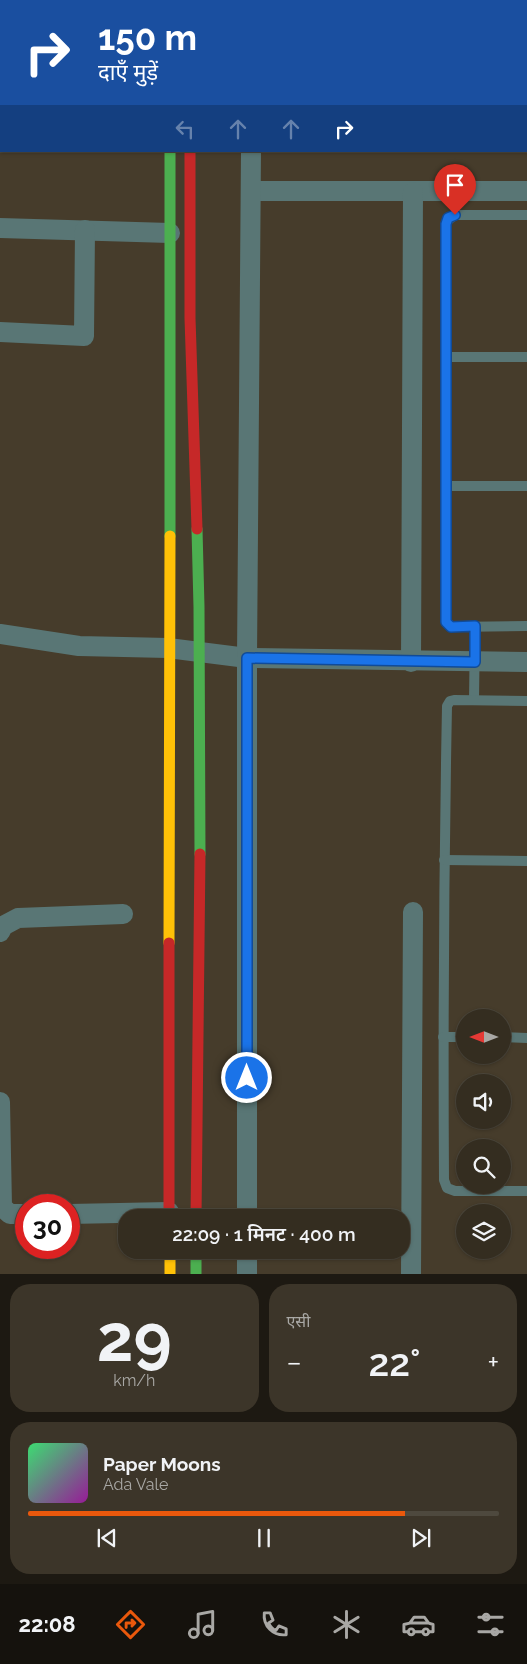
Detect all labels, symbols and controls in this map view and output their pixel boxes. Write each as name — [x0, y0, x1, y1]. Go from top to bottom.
text: 150 m — [98, 17, 197, 58]
icon: right — [15, 20, 80, 85]
text: दाएँ मुड़ें — [98, 59, 158, 85]
icon: left — [171, 115, 199, 143]
icon: ahead — [224, 115, 252, 143]
icon: ahead — [277, 115, 305, 143]
icon: right — [330, 115, 358, 143]
pin — [434, 164, 476, 215]
icon: arrive — [441, 171, 469, 199]
north arrow — [456, 1009, 511, 1064]
map controls — [456, 1009, 511, 1259]
position arrow — [220, 1051, 272, 1103]
button: sound — [456, 1074, 511, 1129]
button: search — [456, 1139, 511, 1194]
speed limit sign: 30 — [15, 1194, 80, 1259]
button: layers — [456, 1204, 511, 1259]
text: 22:09 · 1 मिनट · 400 m — [172, 1223, 356, 1245]
text: 29 — [97, 1300, 172, 1376]
text: एसी — [287, 1312, 310, 1331]
text: 22° — [369, 1340, 420, 1385]
text: − — [287, 1346, 302, 1379]
text: + — [487, 1346, 499, 1379]
text: km/h — [113, 1371, 155, 1390]
text: Paper Moons — [103, 1453, 221, 1475]
text: Ada Vale — [103, 1475, 168, 1494]
icon: previous — [93, 1524, 121, 1552]
icon: pause — [250, 1524, 278, 1552]
icon: next — [407, 1524, 435, 1552]
icon: directions — [113, 1607, 148, 1642]
icon: music — [185, 1607, 220, 1642]
icon: phone — [257, 1607, 292, 1642]
icon: climate — [329, 1607, 364, 1642]
icon: car — [401, 1607, 436, 1642]
icon: filters — [473, 1607, 508, 1642]
text: 22:08 — [19, 1611, 76, 1637]

